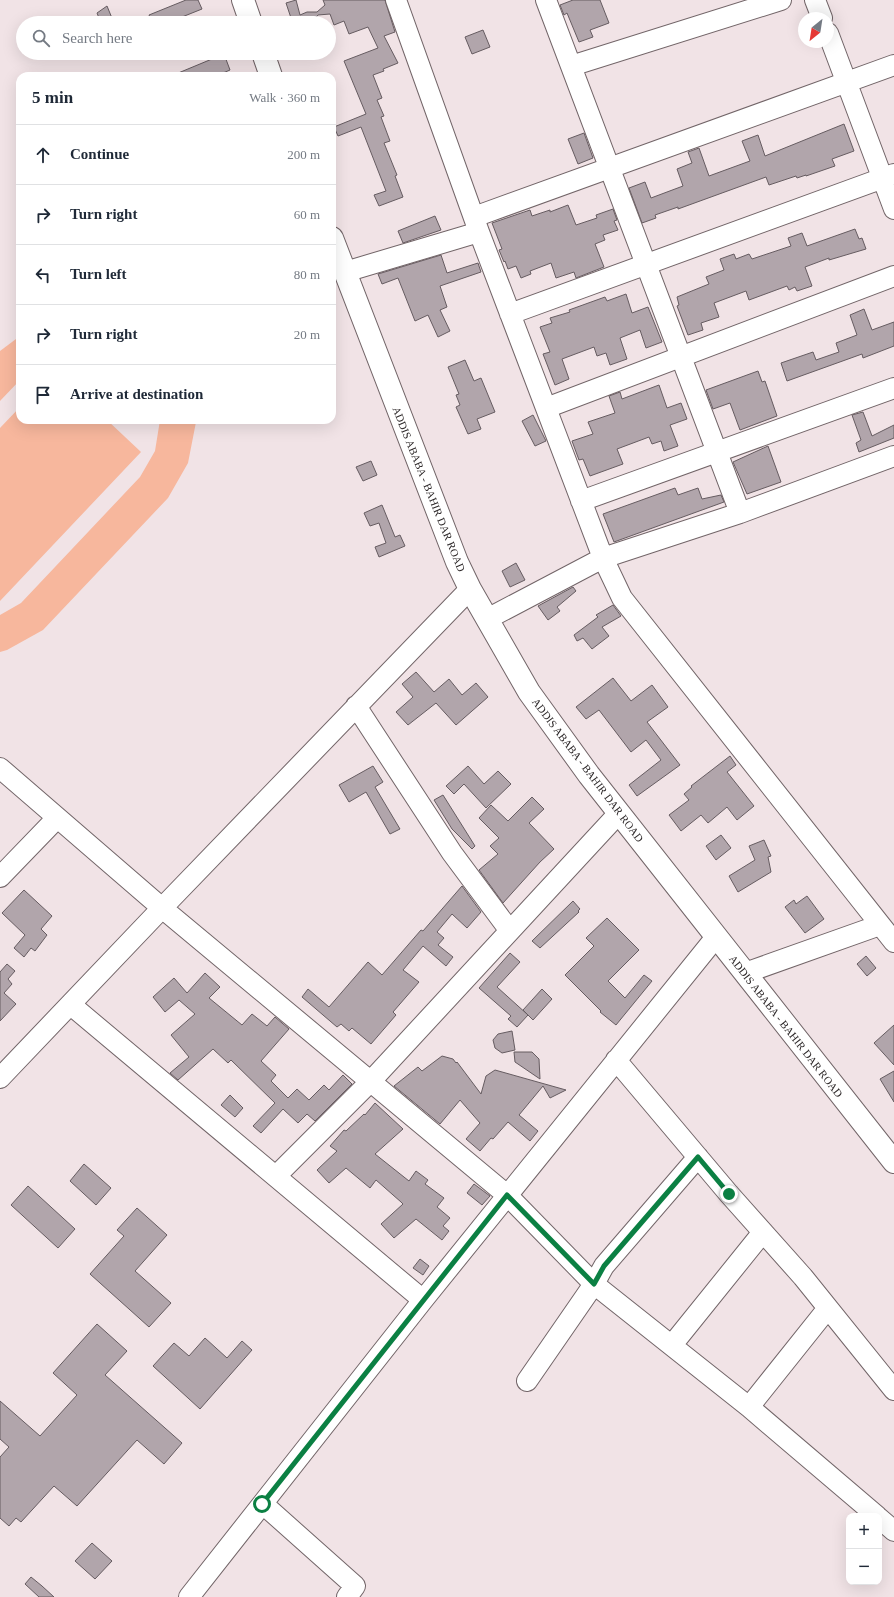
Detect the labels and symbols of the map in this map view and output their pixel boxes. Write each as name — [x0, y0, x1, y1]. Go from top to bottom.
north arrow — [798, 12, 834, 48]
street label: ADDIS ABABA - BAHIR DAR ROAD — [390, 405, 468, 573]
street label: ADDIS ABABA - BAHIR DAR ROAD — [530, 696, 646, 844]
street label: ADDIS ABABA - BAHIR DAR ROAD — [727, 953, 845, 1099]
route end — [720, 1185, 738, 1203]
route start — [253, 1495, 271, 1513]

